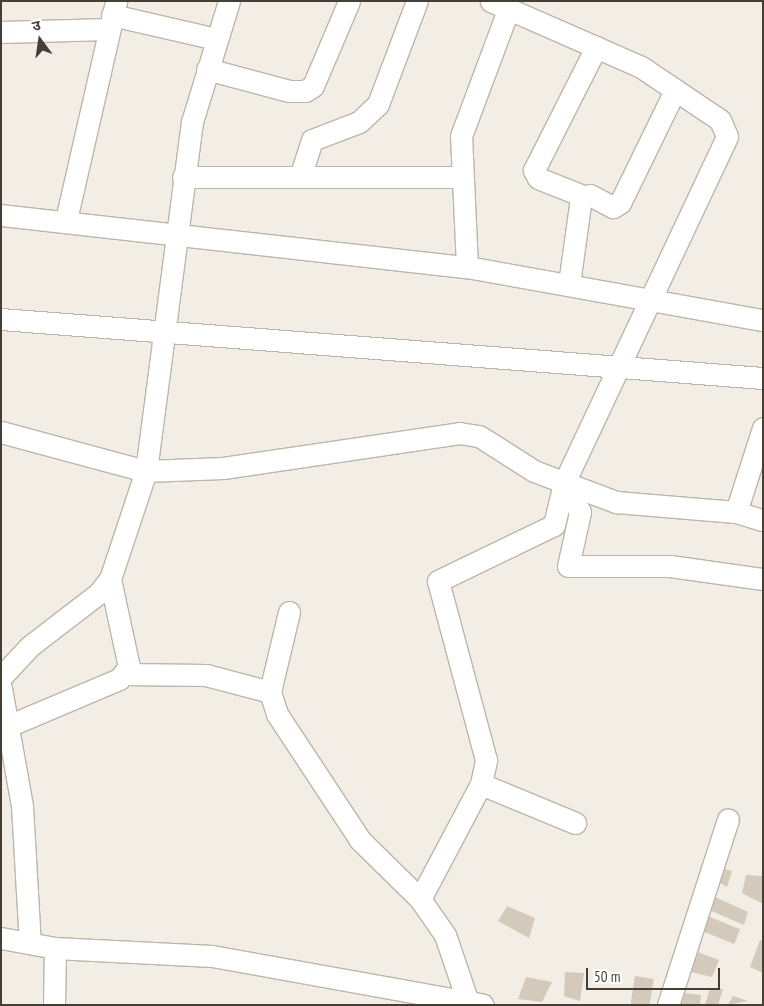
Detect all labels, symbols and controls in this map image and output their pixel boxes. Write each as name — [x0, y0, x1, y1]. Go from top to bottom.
north arrow — [15, 15, 65, 65]
text: उ — [30, 16, 43, 35]
scale bar — [589, 958, 723, 990]
text: 50 m — [594, 967, 620, 986]

